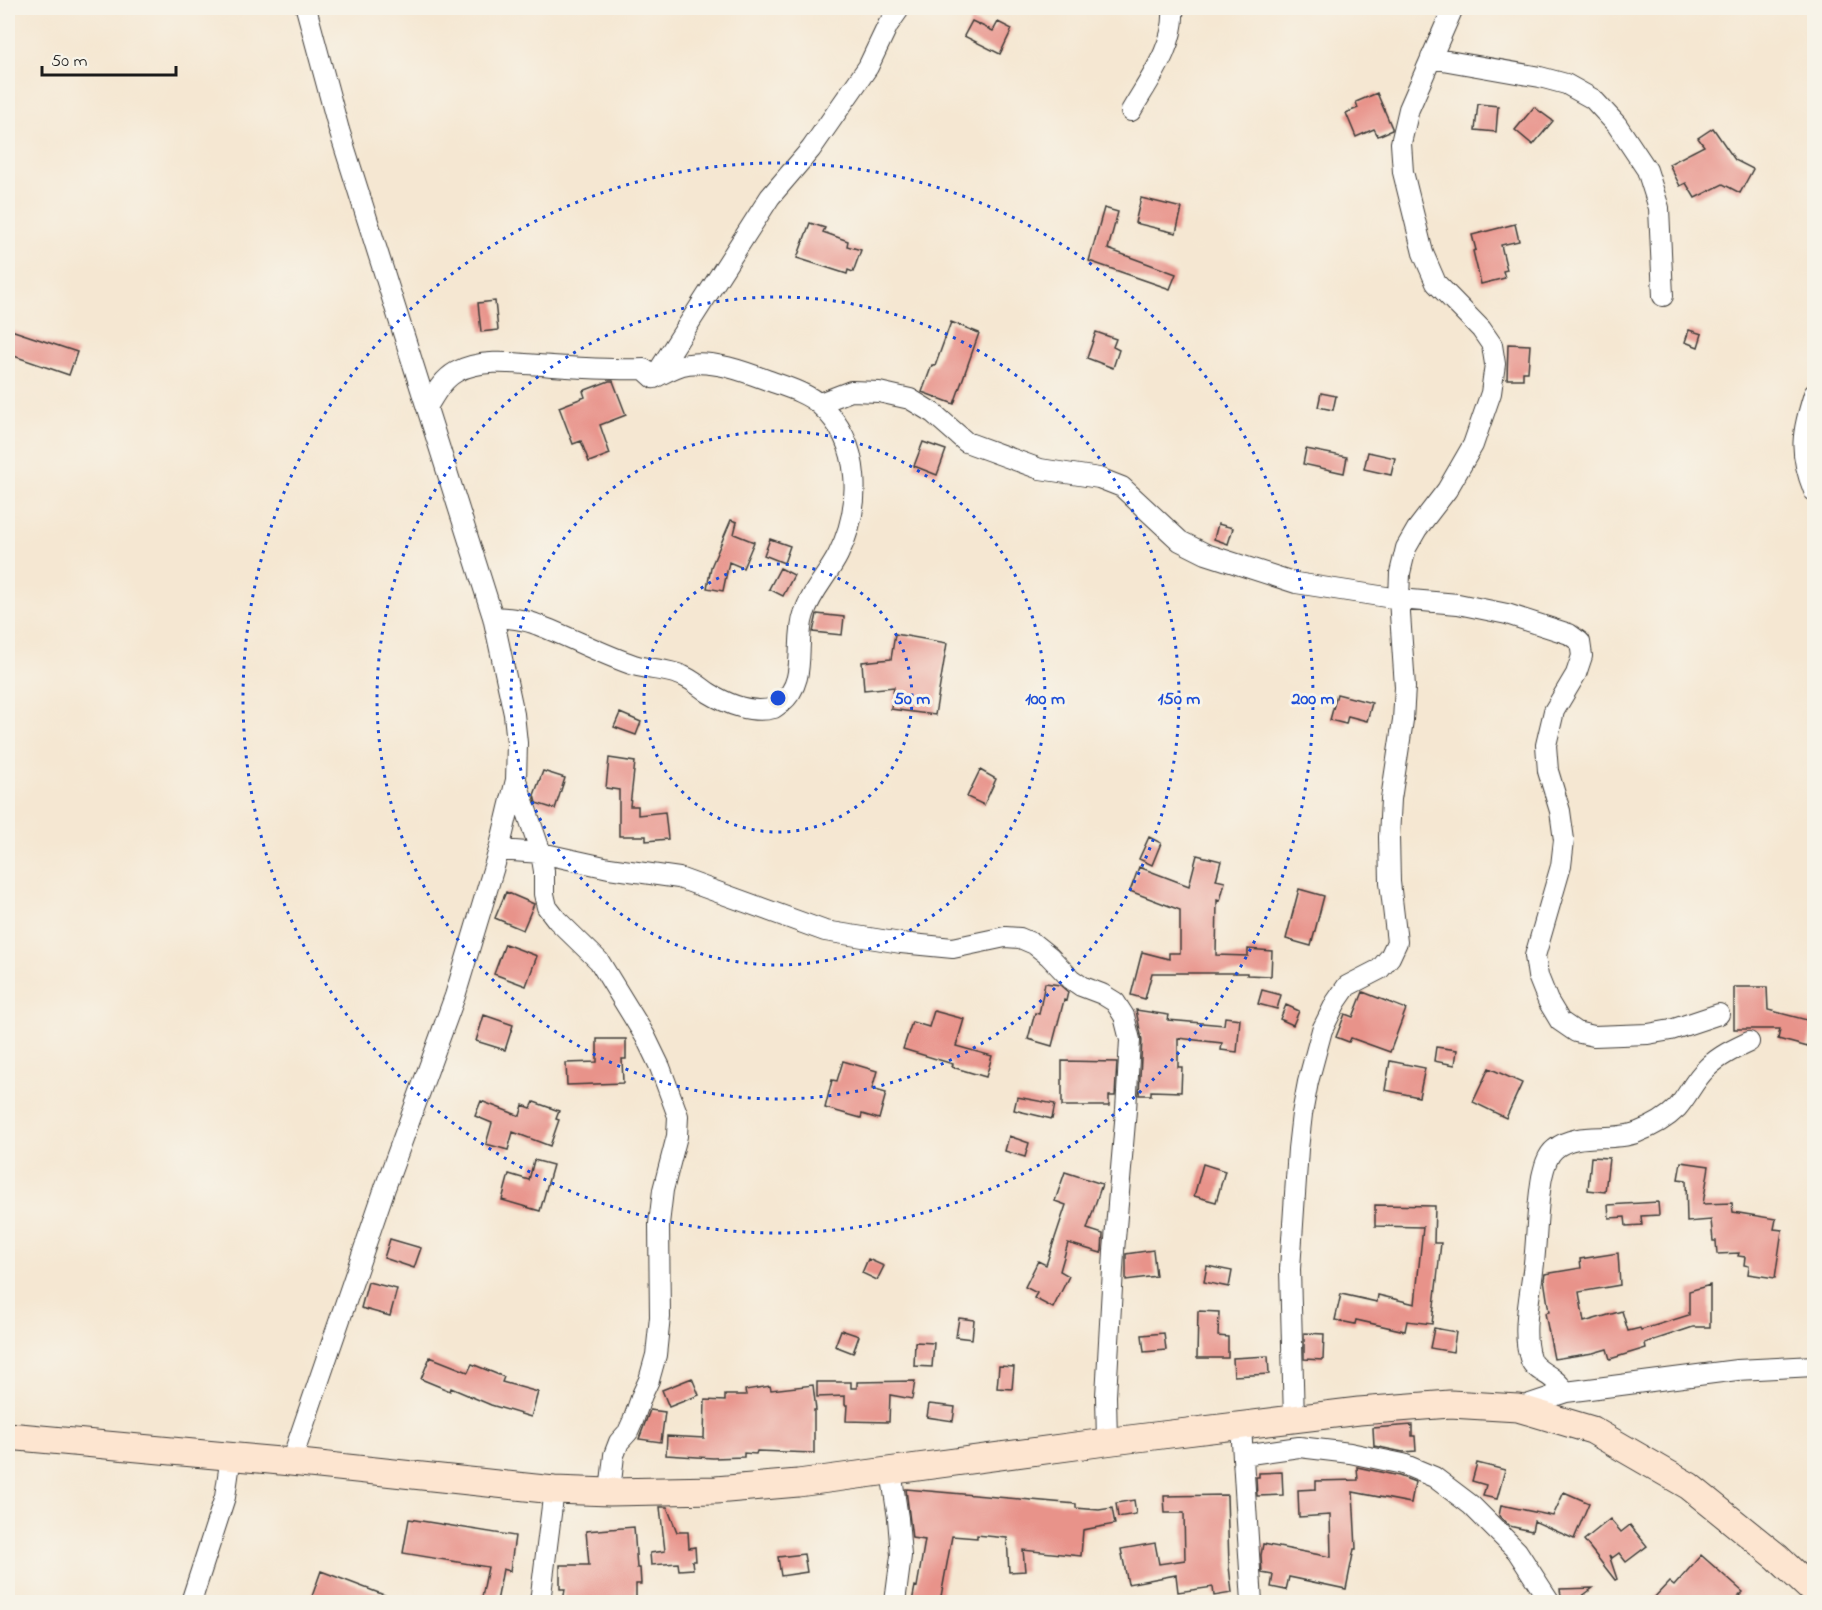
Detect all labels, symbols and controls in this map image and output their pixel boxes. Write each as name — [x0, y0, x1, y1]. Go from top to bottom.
scale bar — [42, 39, 176, 77]
text: 50 m — [51, 49, 88, 75]
text: 50 m — [894, 687, 930, 713]
text: 100 m — [1025, 687, 1065, 713]
text: 150 m — [1158, 687, 1200, 713]
text: 200 m — [1291, 687, 1335, 713]
centre of rings — [768, 688, 788, 708]

